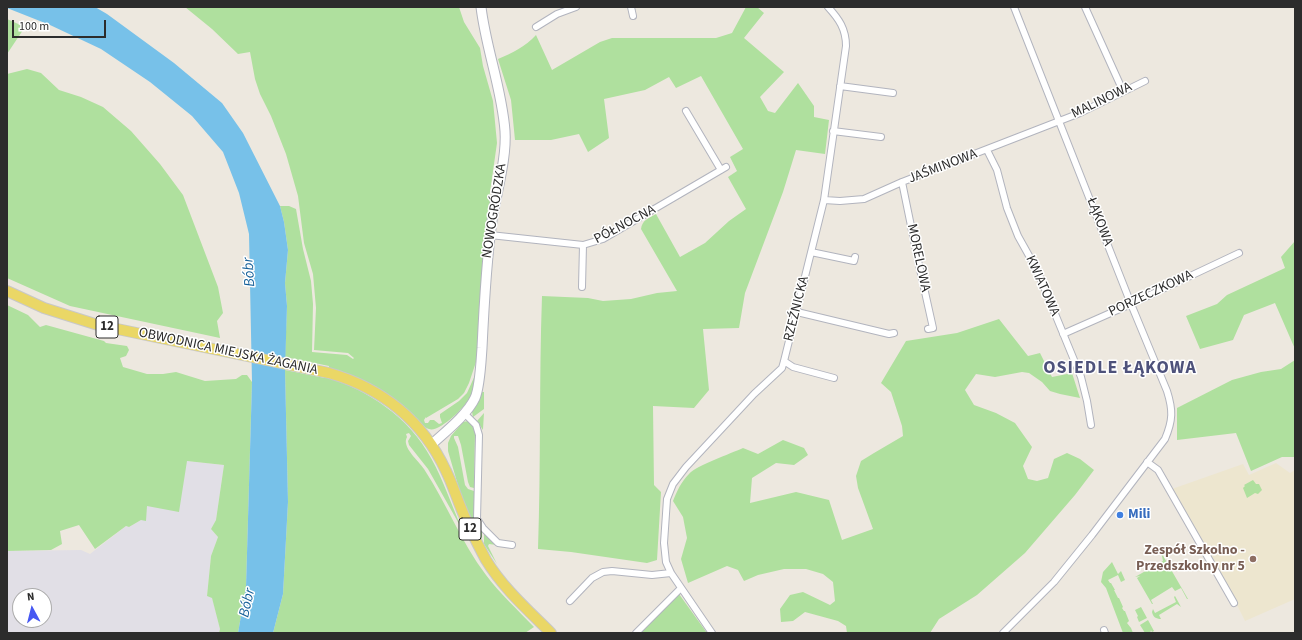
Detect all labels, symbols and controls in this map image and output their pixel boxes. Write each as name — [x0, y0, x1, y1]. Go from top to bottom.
scale bar — [14, 12, 108, 38]
text: 100 m — [19, 18, 49, 35]
street label: MALINOWA — [1069, 79, 1135, 123]
street label: JAŚMINOWA — [906, 146, 980, 188]
street label: NOWOGRÓDZKA — [479, 162, 511, 260]
street label: ŁĄKOWA — [1082, 196, 1116, 248]
street label: PÓŁNOCNA — [591, 202, 659, 248]
street label: MORELOWA — [903, 222, 933, 294]
street label: KWIATOWA — [1021, 253, 1063, 319]
water label: Bóbr — [240, 257, 260, 287]
street label: PORZECZKOWA — [1106, 267, 1196, 321]
street label: RZEŹNICKA — [781, 275, 813, 343]
road number: 12 — [96, 316, 118, 338]
street label: OBWODNICA MIEJSKA ŻAGANIA — [137, 325, 319, 379]
district label: OSIEDLE ŁĄKOWA — [1043, 358, 1197, 380]
place label: Mili — [1128, 507, 1150, 523]
marker: Mili — [1115, 510, 1125, 520]
road number: 12 — [459, 518, 481, 540]
place label: Zespół Szkolno - Przedszkolny nr 5 — [1136, 543, 1245, 576]
marker: Zespół Szkolno - Przedszkolny nr 5 — [1248, 554, 1258, 564]
water label: Bóbr — [236, 587, 260, 619]
north arrow — [12, 588, 52, 628]
text: N — [26, 589, 35, 604]

